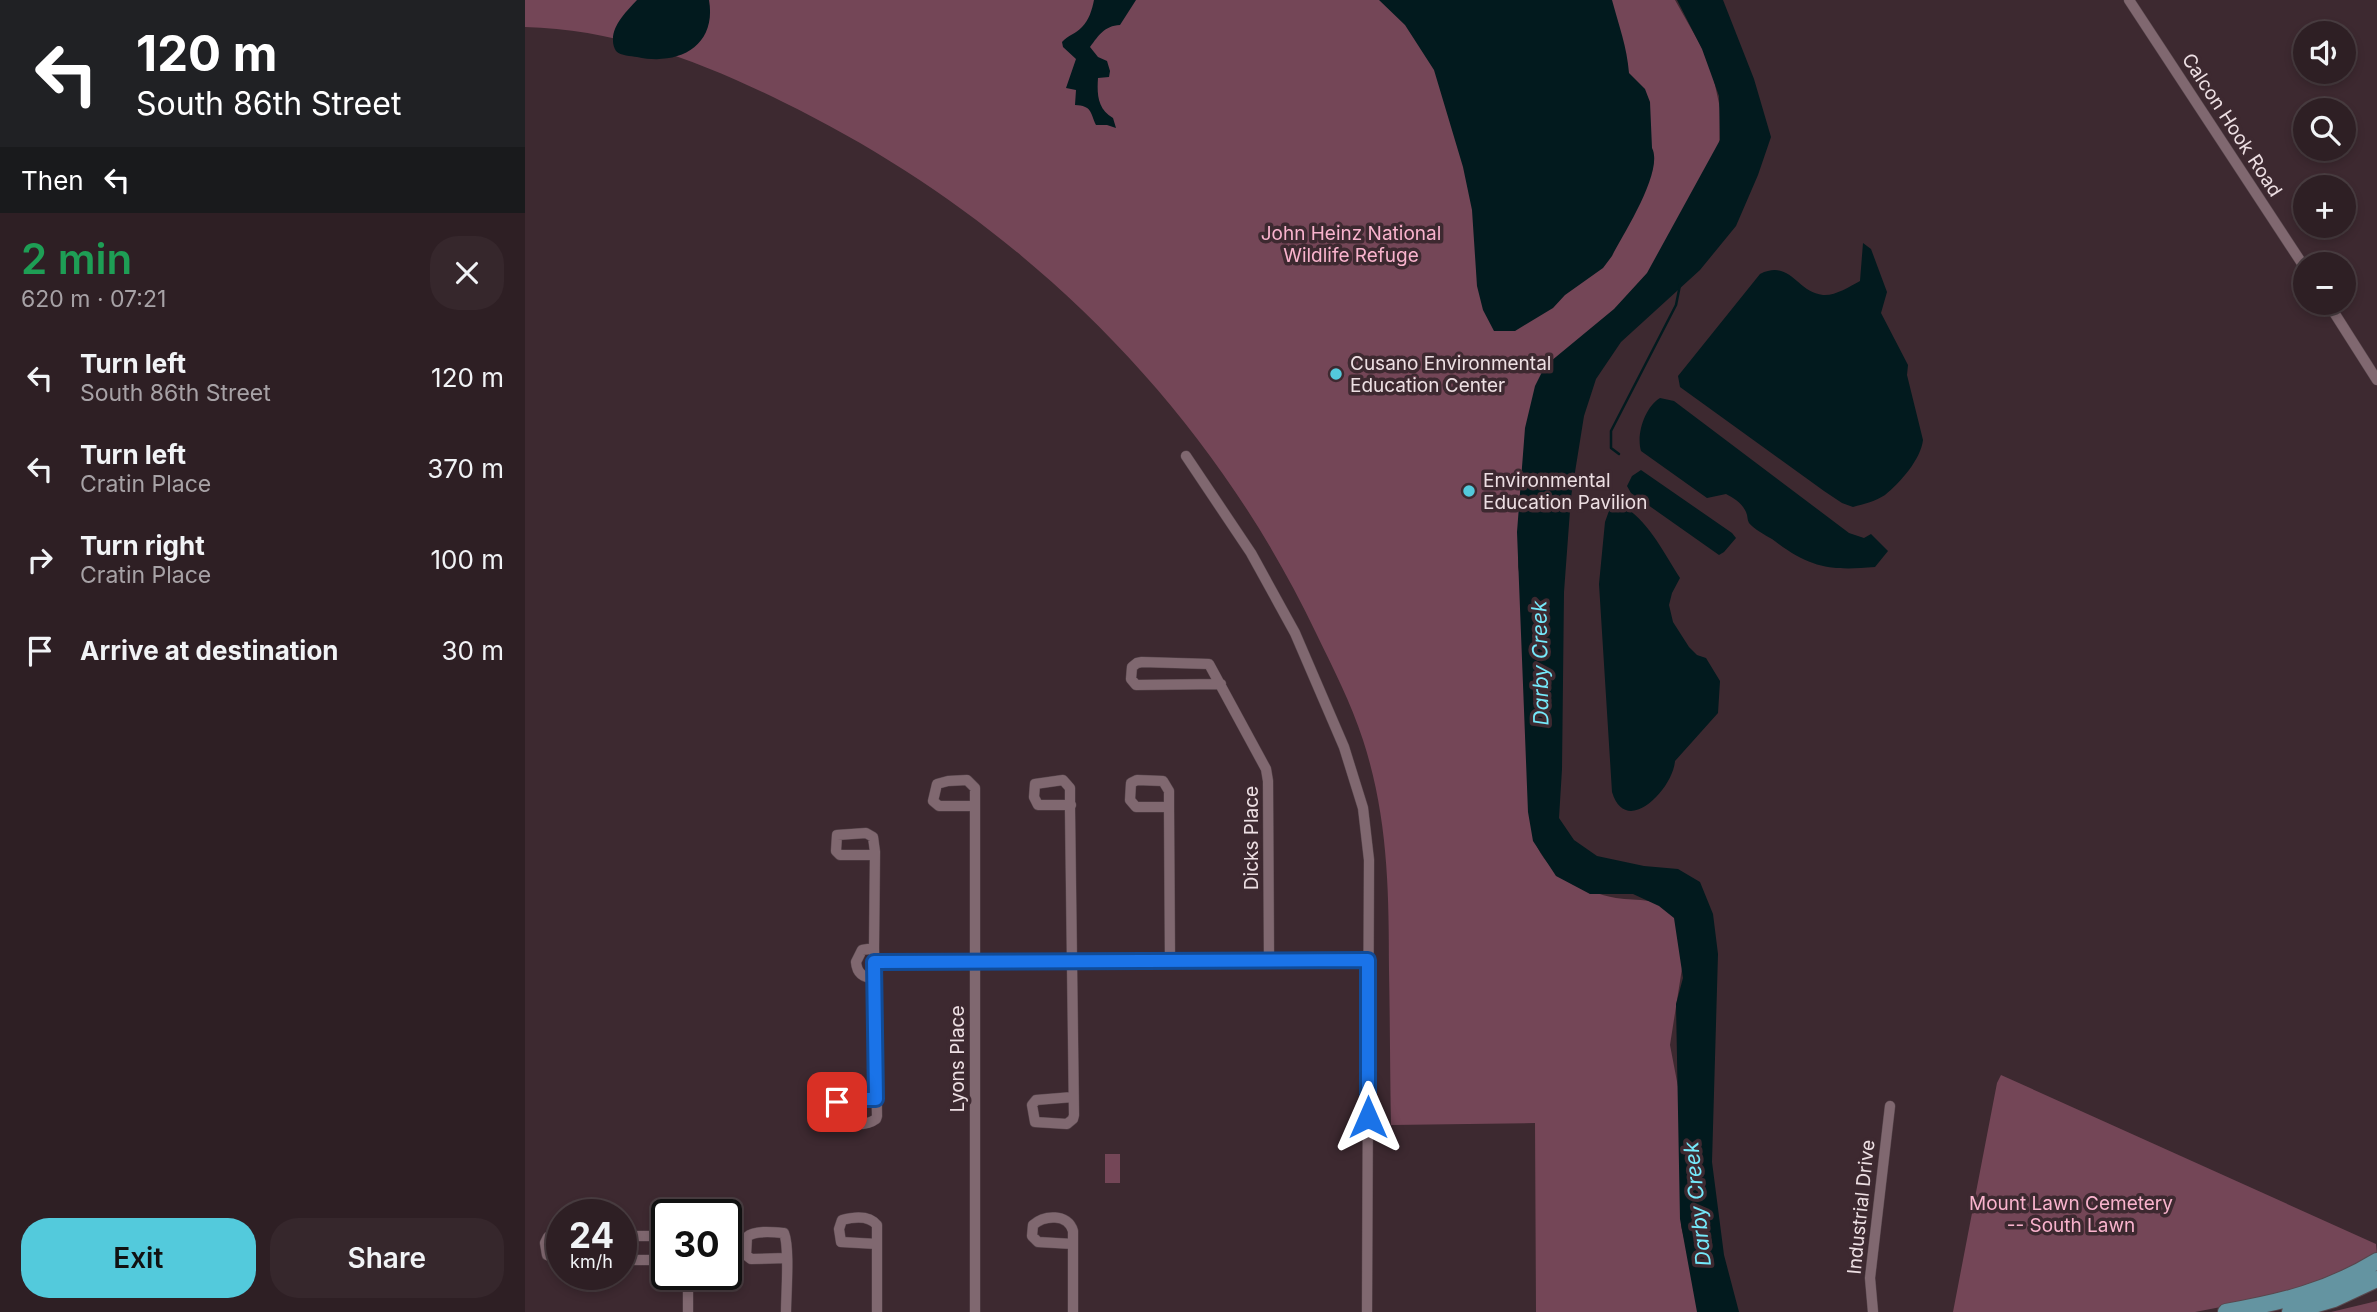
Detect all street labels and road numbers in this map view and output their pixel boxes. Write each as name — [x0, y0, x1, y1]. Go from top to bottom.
street label: Calcon Hook Road — [2177, 49, 2287, 201]
street label: Dicks Place — [1240, 786, 1263, 890]
street label: Lyons Place — [946, 1005, 969, 1113]
street label: Industrial Drive — [1842, 1139, 1880, 1275]

